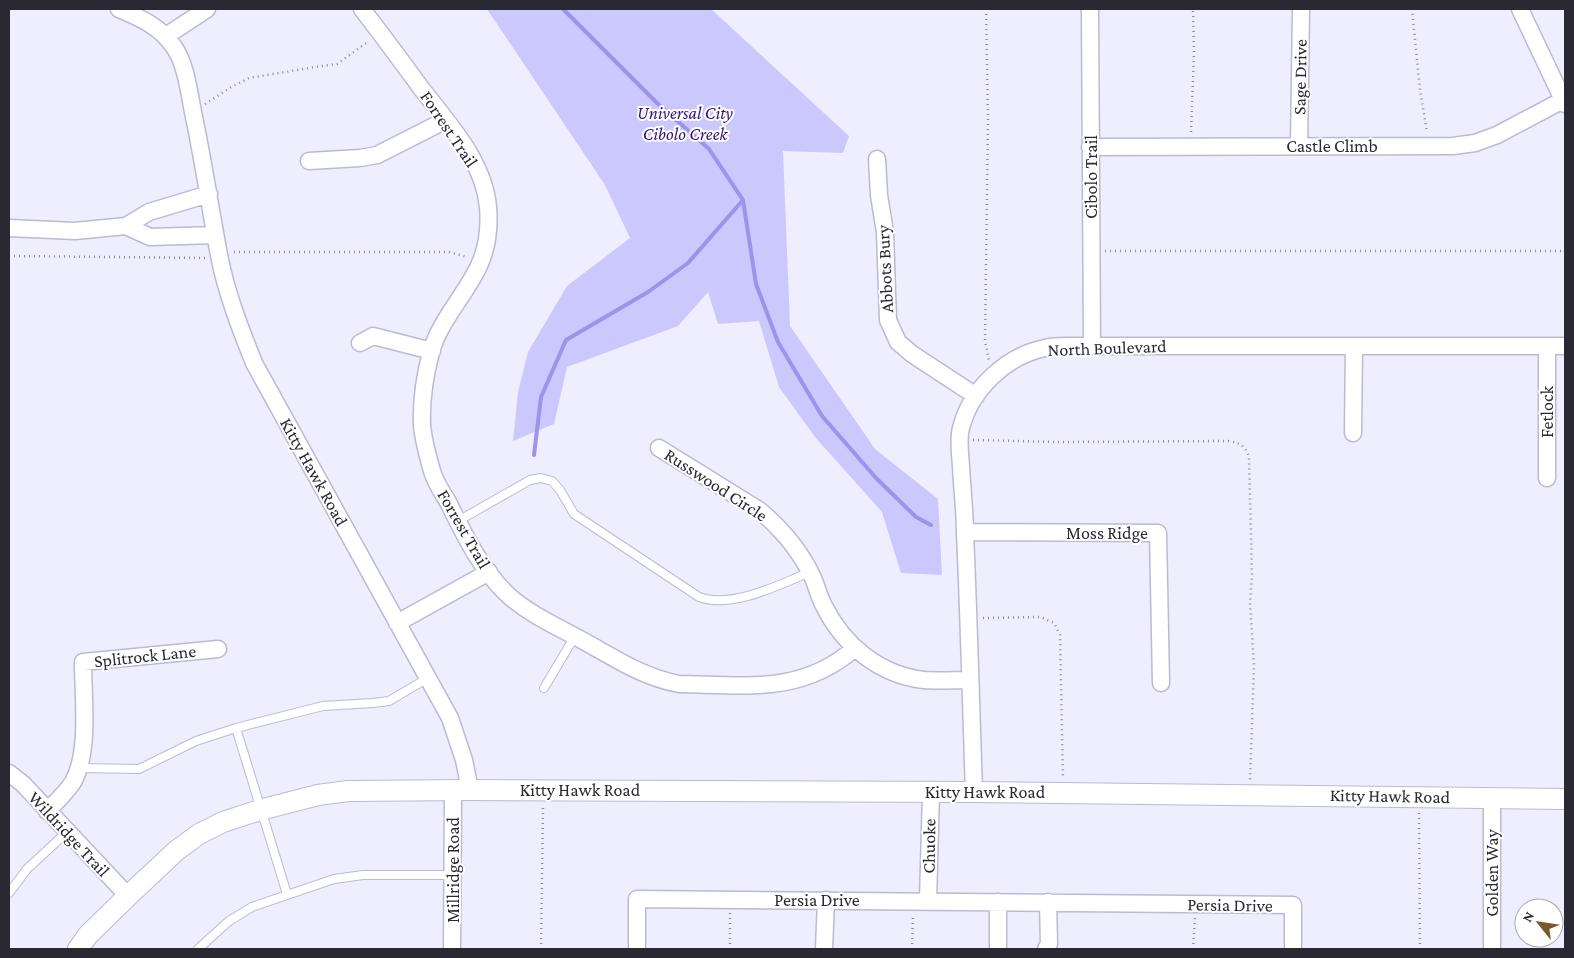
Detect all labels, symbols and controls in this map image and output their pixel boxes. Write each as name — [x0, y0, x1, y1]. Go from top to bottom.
street label: Sage Drive — [1289, 39, 1311, 115]
street label: Forrest Trail — [416, 87, 482, 171]
park label: Universal City Cibolo Creek — [637, 103, 734, 144]
street label: Cibolo Trail — [1081, 135, 1101, 219]
street label: Castle Climb — [1286, 136, 1378, 156]
street label: Abbots Bury — [873, 224, 897, 313]
street label: North Boulevard — [1047, 336, 1167, 360]
street label: Fetlock — [1537, 386, 1557, 438]
street label: Kitty Hawk Road — [276, 415, 352, 530]
street label: Russwood Circle — [661, 444, 771, 526]
street label: Forrest Trail — [433, 486, 495, 572]
street label: Moss Ridge — [1066, 523, 1148, 543]
street label: Splitrock Lane — [93, 641, 197, 671]
street label: Kitty Hawk Road — [520, 780, 641, 800]
street label: Kitty Hawk Road — [925, 782, 1046, 802]
street label: Kitty Hawk Road — [1330, 785, 1451, 807]
street label: Wildridge Trail — [24, 787, 114, 881]
street label: Millridge Road — [443, 816, 463, 923]
street label: Chuoke — [919, 818, 939, 874]
street label: Golden Way — [1482, 828, 1502, 917]
street label: Persia Drive — [774, 890, 860, 910]
street label: Persia Drive — [1187, 894, 1273, 916]
north arrow — [1514, 898, 1564, 948]
text: N — [1518, 908, 1537, 925]

